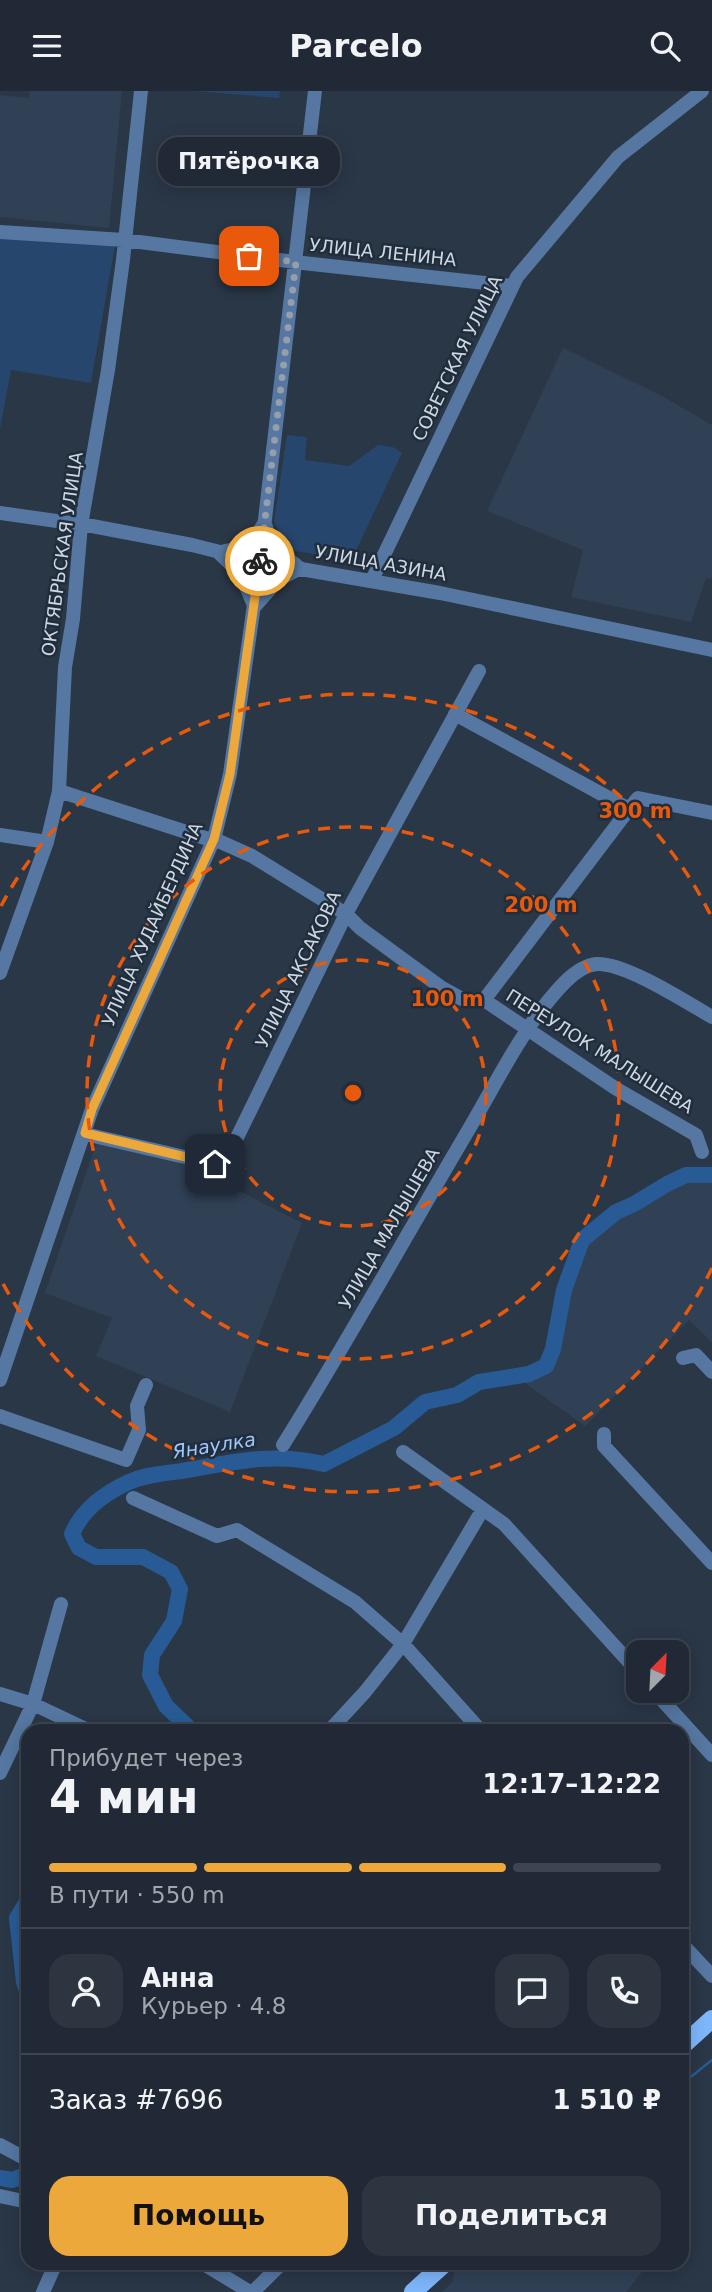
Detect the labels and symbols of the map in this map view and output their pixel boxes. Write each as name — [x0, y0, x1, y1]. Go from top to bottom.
callout: Пятёрочка — [158, 137, 340, 186]
pin — [219, 226, 279, 286]
street label: УЛИЦА ЛЕНИНА — [308, 234, 458, 270]
street label: СОВЕТСКАЯ УЛИЦА — [408, 271, 507, 444]
street label: ОКТЯБРЬСКАЯ УЛИЦА — [37, 450, 87, 658]
courier — [225, 526, 295, 596]
street label: УЛИЦА АЗИНА — [314, 541, 449, 585]
text: 300 m — [598, 799, 672, 823]
street label: УЛИЦА ХУДАЙБЕРДИНА — [97, 818, 207, 1029]
street label: УЛИЦА АКСАКОВА — [251, 887, 345, 1051]
text: 200 m — [504, 893, 578, 917]
street label: ПЕРЕУЛОК МАЛЫШЕВА — [502, 985, 698, 1118]
text: 100 m — [410, 987, 484, 1011]
centre of rings — [341, 1081, 365, 1105]
pin — [185, 1134, 245, 1194]
street label: УЛИЦА МАЛЫШЕВА — [334, 1143, 444, 1312]
water label: Янаулка — [170, 1428, 257, 1463]
north arrow — [626, 1640, 690, 1703]

